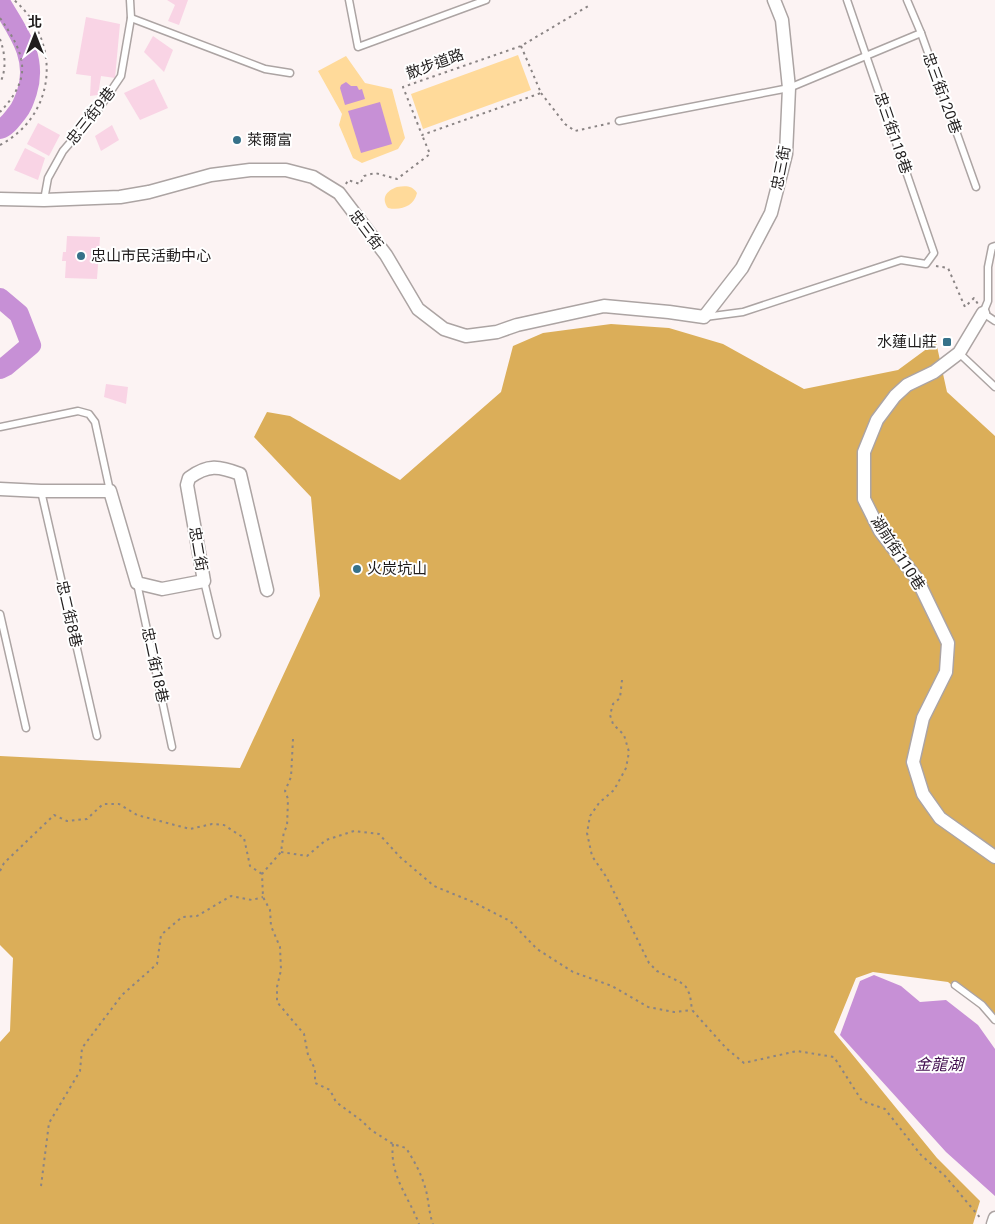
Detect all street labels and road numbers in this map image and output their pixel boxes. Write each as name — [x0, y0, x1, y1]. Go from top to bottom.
street label: 散步道路 — [404, 45, 466, 83]
street label: 忠三街120巷 — [919, 50, 965, 136]
street label: 忠三街9巷 — [63, 83, 119, 149]
street label: 忠三街118巷 — [871, 90, 915, 176]
street label: 忠三街 — [768, 144, 794, 192]
street label: 忠三街 — [345, 207, 387, 253]
street label: 湖前街110巷 — [867, 512, 929, 594]
street label: 忠二街 — [185, 525, 211, 573]
street label: 忠二街8巷 — [53, 579, 85, 649]
street label: 忠二街18巷 — [138, 626, 172, 704]

